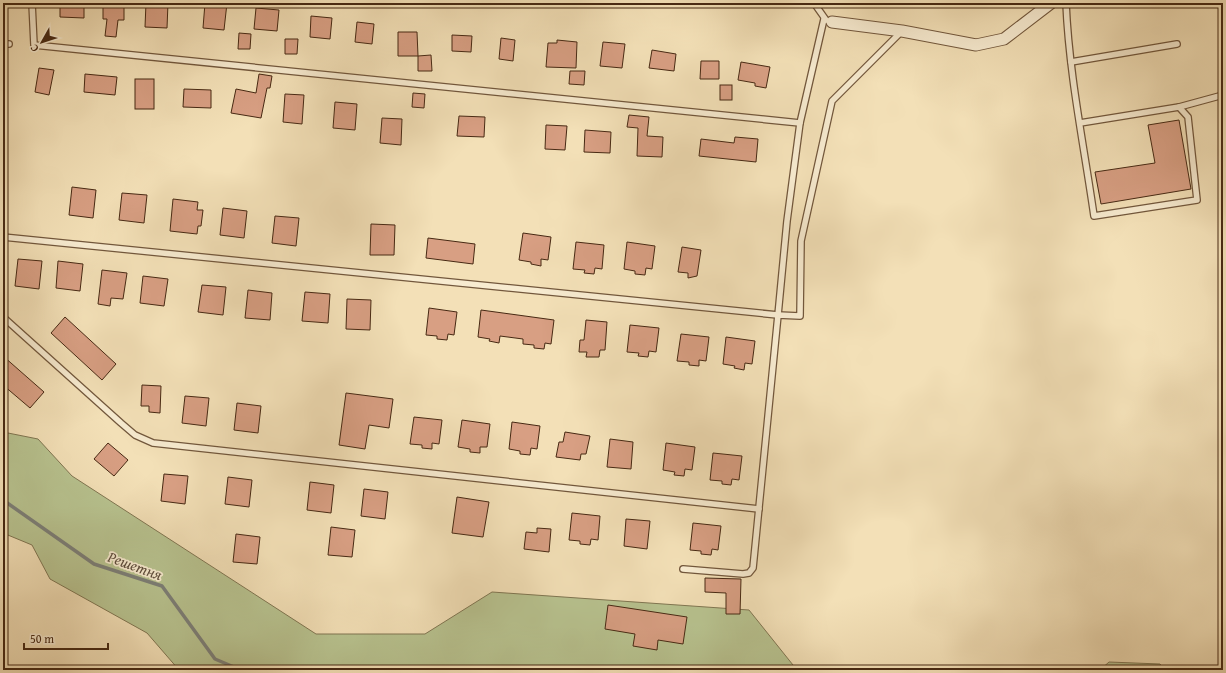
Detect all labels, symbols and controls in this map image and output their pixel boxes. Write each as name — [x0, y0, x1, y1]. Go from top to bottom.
north arrow — [22, 22, 62, 62]
text: С — [26, 41, 42, 56]
water label: Решетня — [104, 546, 166, 585]
scale bar — [24, 625, 108, 651]
text: 50 m — [30, 630, 54, 647]

